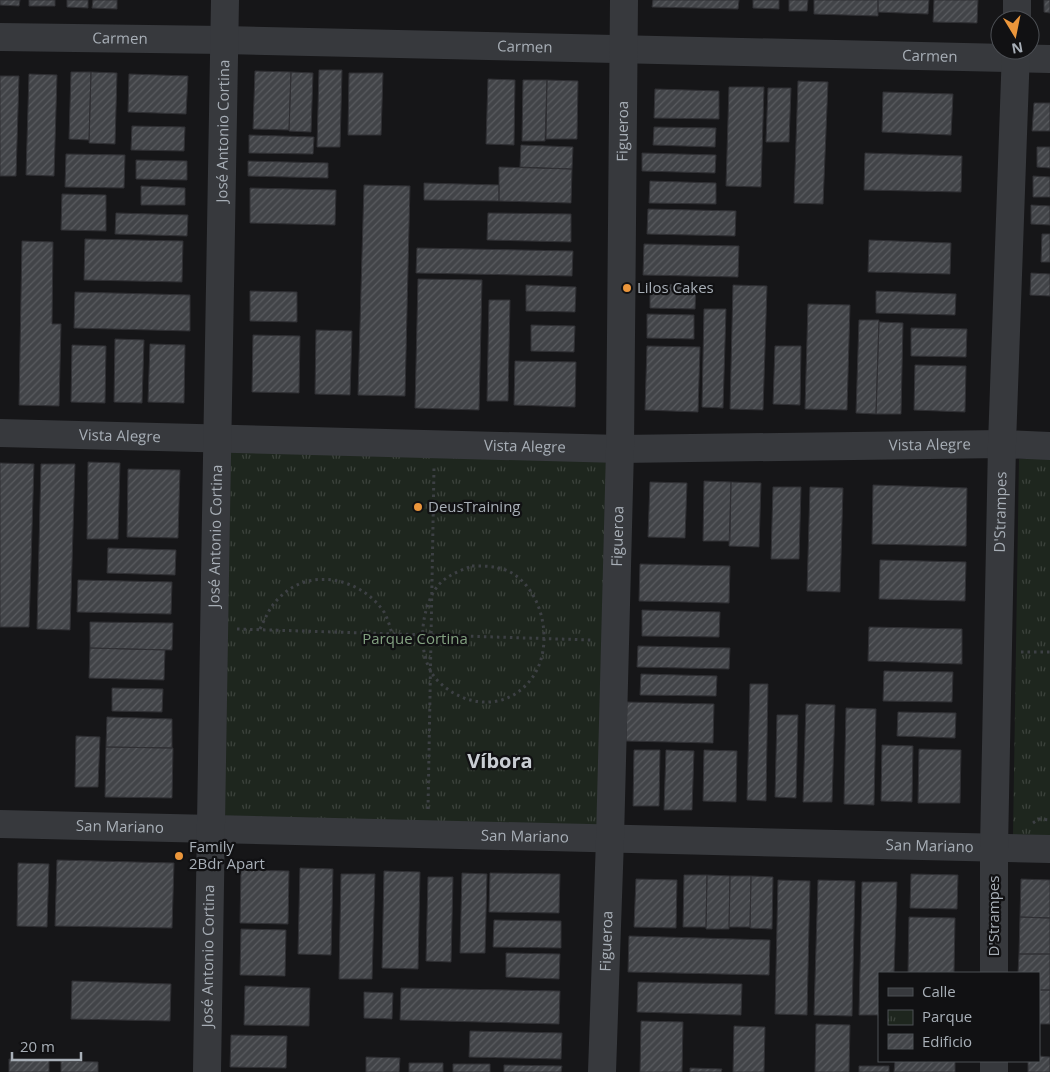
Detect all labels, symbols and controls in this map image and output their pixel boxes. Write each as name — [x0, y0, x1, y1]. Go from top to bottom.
north arrow — [990, 10, 1040, 60]
street label: Carmen — [92, 27, 148, 48]
street label: Carmen — [497, 35, 553, 57]
text: N — [1010, 38, 1025, 59]
street label: Carmen — [902, 45, 958, 66]
street label: José Antonio Cortina — [211, 60, 233, 205]
street label: Figueroa — [612, 101, 632, 162]
place label: Lilos Cakes — [637, 277, 714, 297]
marker: Lilos Cakes — [621, 282, 633, 294]
street label: Vista Alegre — [79, 424, 161, 446]
street label: Vista Alegre — [889, 433, 971, 454]
street label: Vista Alegre — [484, 434, 566, 457]
street label: José Antonio Cortina — [203, 464, 226, 610]
street label: D'Strampes — [989, 471, 1010, 553]
place label: DeusTraining — [428, 496, 521, 516]
marker: DeusTraining — [412, 501, 424, 513]
street label: Figueroa — [606, 506, 628, 567]
park label: Parque Cortina — [362, 628, 468, 648]
district label: Víbora — [467, 747, 533, 774]
street label: San Mariano — [76, 815, 164, 837]
street label: San Mariano — [481, 824, 569, 847]
street label: San Mariano — [886, 834, 974, 856]
place label: Family 2Bdr Apart — [189, 836, 265, 873]
marker: Family 2Bdr Apart — [173, 850, 185, 862]
street label: D'Strampes — [983, 876, 1003, 956]
street label: José Antonio Cortina — [196, 884, 218, 1030]
street label: Figueroa — [594, 910, 617, 972]
legend — [878, 972, 1040, 1062]
text: Calle — [922, 981, 956, 1001]
text: Parque — [922, 1006, 972, 1026]
scale bar — [12, 1030, 81, 1062]
text: Edificio — [922, 1031, 972, 1051]
text: 20 m — [20, 1036, 55, 1056]

